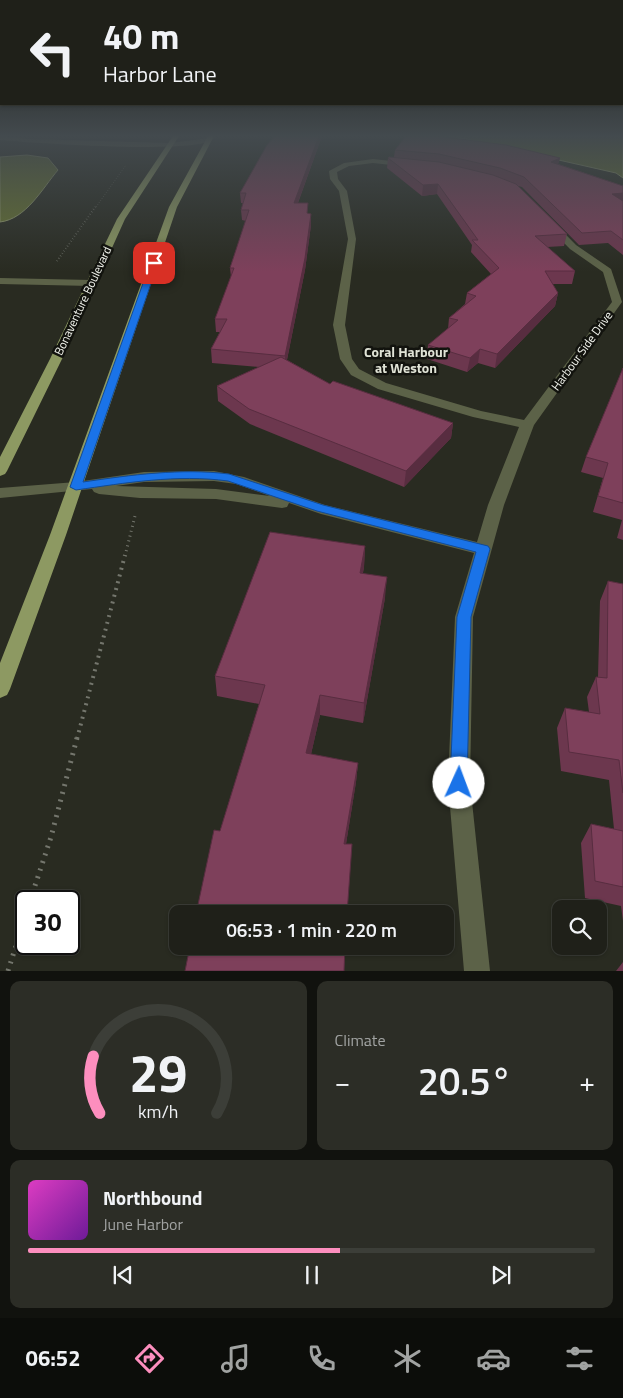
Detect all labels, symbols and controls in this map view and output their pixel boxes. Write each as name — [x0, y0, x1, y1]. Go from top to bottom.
text: 40 m — [103, 9, 179, 63]
icon: left — [20, 20, 85, 85]
text: Harbor Lane — [103, 57, 217, 91]
pin — [133, 242, 175, 284]
street label: Bonaventure Boulevard — [49, 243, 116, 358]
icon: arrive — [140, 249, 168, 277]
street label: Harbour Side Drive — [546, 307, 617, 395]
district label: Coral Harbour at Weston — [364, 341, 448, 378]
position arrow — [432, 756, 484, 808]
speed limit sign: 30 — [15, 890, 80, 955]
map controls — [552, 900, 607, 955]
button: search — [552, 900, 607, 955]
text: 06:53 · 1 min · 220 m — [226, 915, 397, 944]
text: Climate — [335, 1028, 386, 1052]
text: 29 — [129, 1033, 187, 1112]
text: 20.5° — [418, 1052, 512, 1110]
text: − — [335, 1060, 350, 1103]
text: + — [579, 1060, 595, 1103]
text: km/h — [138, 1098, 178, 1125]
text: Northbound — [103, 1183, 203, 1212]
text: June Harbor — [103, 1212, 183, 1236]
icon: previous — [109, 1261, 137, 1289]
icon: pause — [298, 1261, 326, 1289]
icon: next — [487, 1261, 515, 1289]
text: 06:52 — [26, 1341, 80, 1375]
icon: directions — [132, 1341, 167, 1376]
icon: music — [218, 1341, 253, 1376]
icon: phone — [304, 1341, 339, 1376]
icon: climate — [390, 1341, 425, 1376]
icon: car — [476, 1341, 511, 1376]
icon: filters — [562, 1341, 597, 1376]

